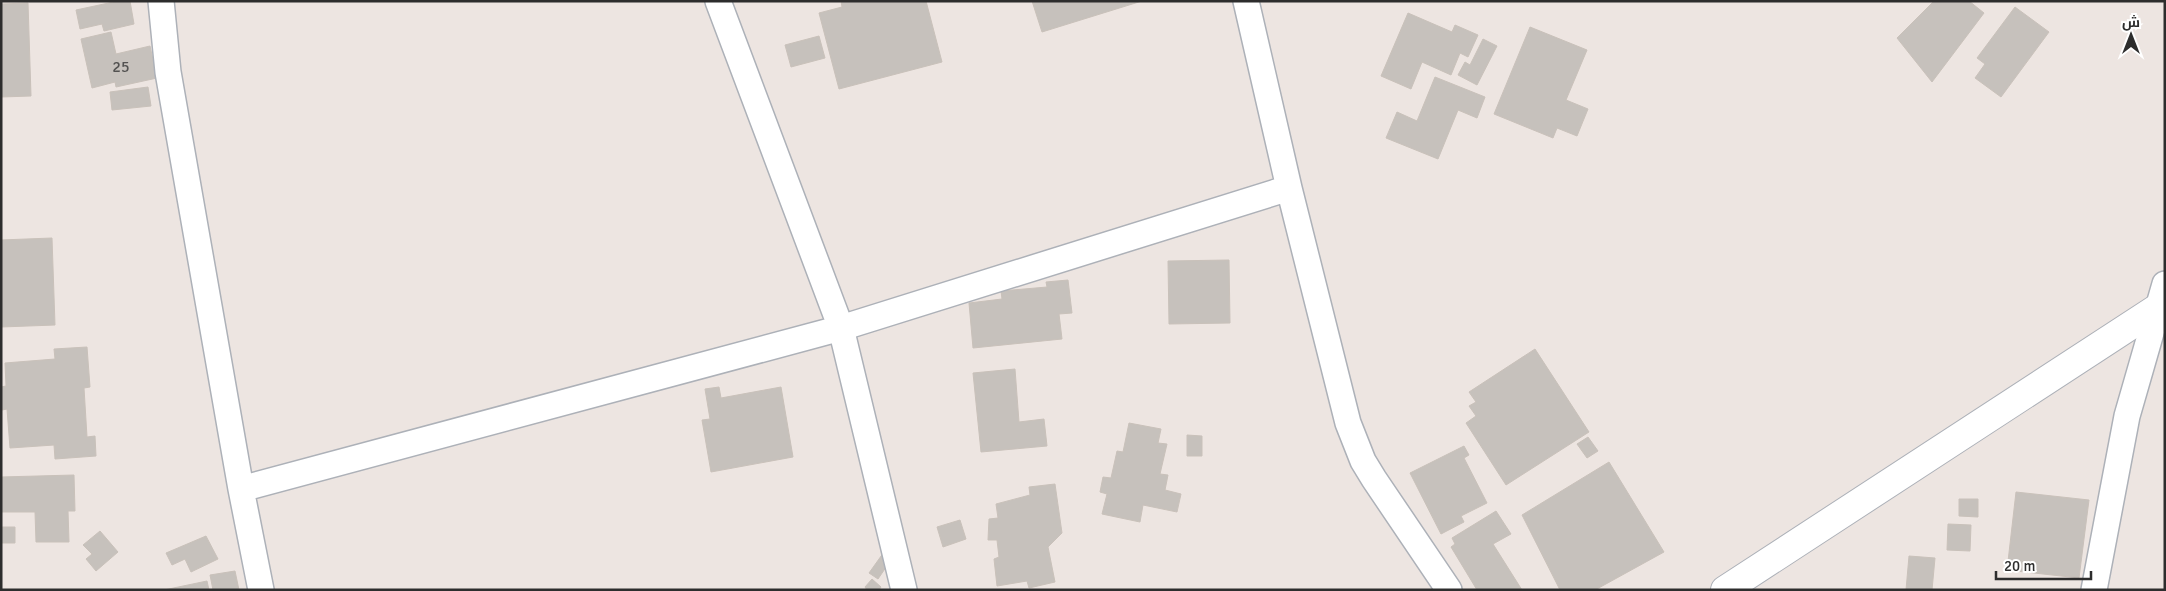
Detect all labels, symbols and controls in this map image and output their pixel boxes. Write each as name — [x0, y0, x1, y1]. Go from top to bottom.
north arrow — [2106, 10, 2156, 60]
text: ش — [2122, 14, 2140, 31]
house number: 25 — [112, 57, 130, 77]
scale bar — [1996, 548, 2091, 580]
text: 20 m — [2004, 557, 2035, 575]

